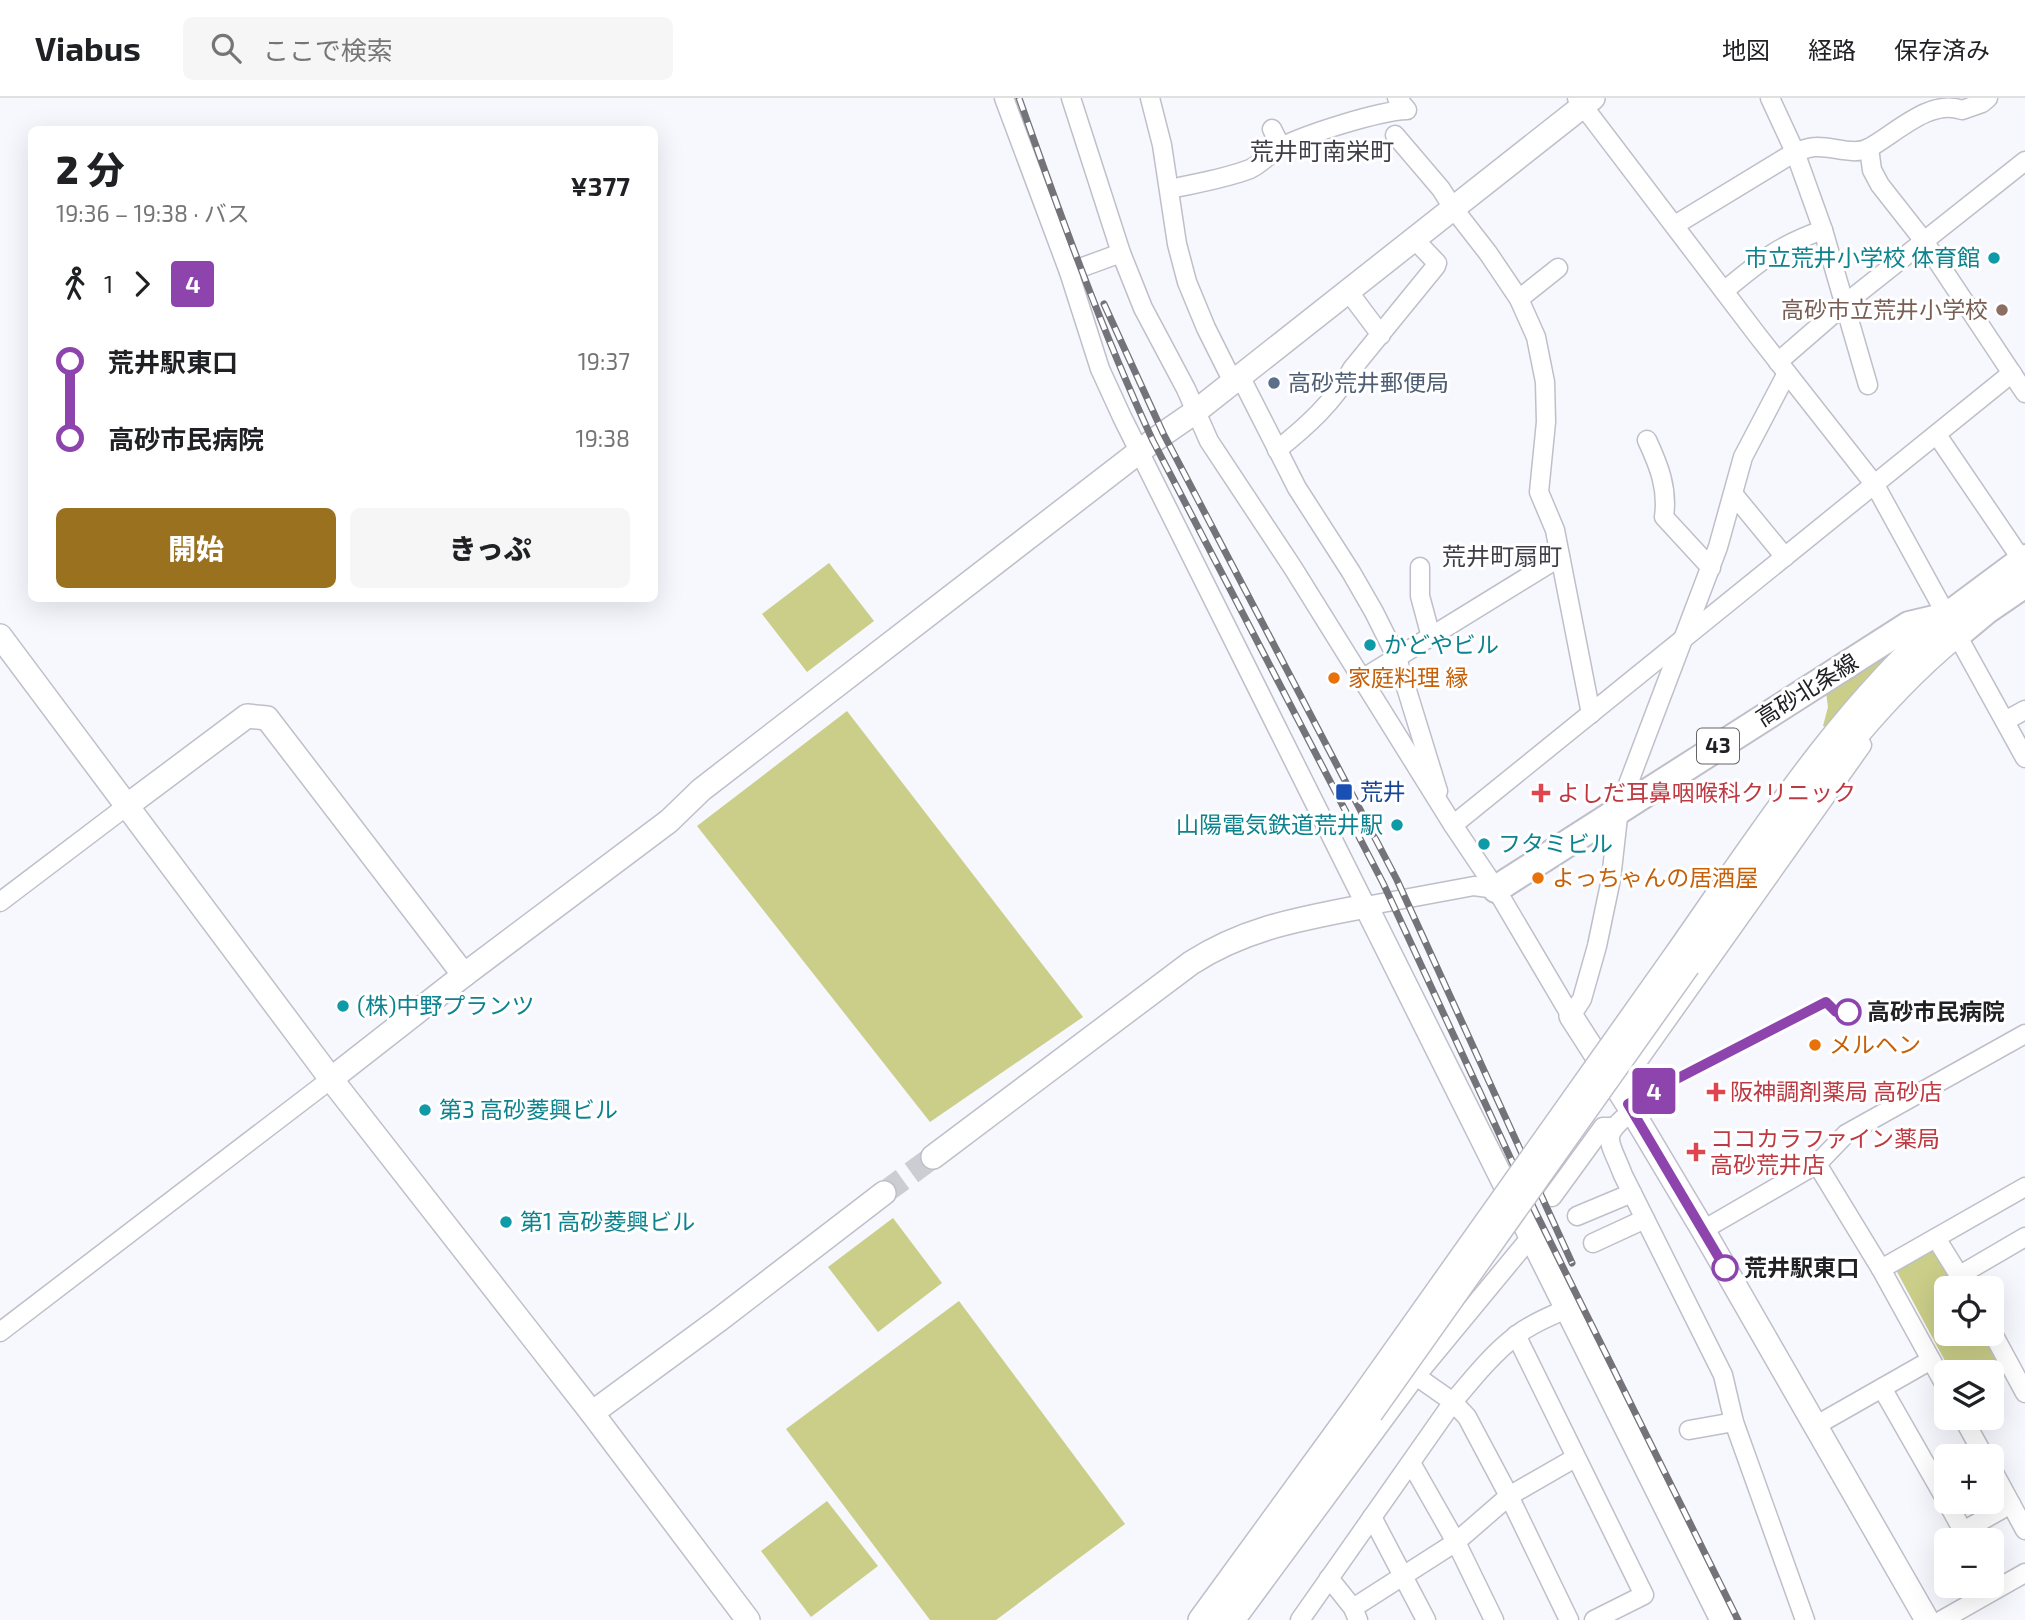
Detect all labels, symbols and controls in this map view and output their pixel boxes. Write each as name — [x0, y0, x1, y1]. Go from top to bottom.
search box — [183, 17, 673, 80]
text: Viabus — [35, 28, 141, 68]
icon: search — [207, 29, 245, 67]
text: ここで検索 — [263, 34, 393, 65]
text: 地図 — [1722, 35, 1770, 64]
text: 経路 — [1808, 35, 1856, 64]
text: 保存済み — [1894, 35, 1990, 64]
district label: 荒井町南栄町 — [1250, 136, 1394, 165]
text: 2 分 — [56, 146, 125, 192]
text: ¥377 — [571, 170, 630, 201]
text: 19:36 – 19:38 · バス — [56, 199, 250, 227]
place label: 市立荒井小学校 体育館 — [1745, 243, 1980, 271]
marker: 市立荒井小学校 体育館 — [1986, 250, 2002, 266]
icon: walk — [56, 265, 94, 303]
icon: forward — [123, 265, 161, 303]
text: 4 — [185, 269, 200, 298]
text: 1 — [104, 270, 113, 298]
place label: 高砂市立荒井小学校 — [1781, 295, 1988, 323]
marker: 高砂市立荒井小学校 — [1994, 302, 2010, 318]
text: 荒井駅東口 — [108, 346, 238, 377]
text: 19:37 — [578, 347, 630, 375]
place label: 高砂荒井郵便局 — [1288, 368, 1449, 396]
marker: 高砂荒井郵便局 — [1266, 375, 1282, 391]
text: 高砂市民病院 — [108, 423, 264, 454]
text: 19:38 — [576, 424, 630, 452]
button: 開始 — [56, 508, 336, 588]
button: きっぷ — [350, 508, 630, 588]
district label: 荒井町扇町 — [1442, 541, 1562, 570]
place label: かどやビル — [1384, 630, 1499, 658]
marker: かどやビル — [1362, 637, 1378, 653]
street label: 高砂北条線 — [1750, 647, 1863, 731]
place label: 家庭料理 縁 — [1348, 663, 1468, 691]
marker: 家庭料理 縁 — [1326, 670, 1342, 686]
road number: 43 — [1697, 728, 1739, 764]
place label: 荒井 — [1360, 777, 1406, 805]
place label: よしだ耳鼻咽喉科クリニック — [1557, 778, 1856, 806]
marker: 荒井 — [1334, 782, 1354, 802]
marker: よしだ耳鼻咽喉科クリニック — [1531, 783, 1551, 803]
place label: 山陽電気鉄道荒井駅 — [1176, 810, 1383, 838]
marker: 山陽電気鉄道荒井駅 — [1389, 817, 1405, 833]
place label: フタミビル — [1498, 829, 1613, 857]
marker: フタミビル — [1476, 836, 1492, 852]
place label: よっちゃんの居酒屋 — [1552, 863, 1758, 891]
marker: よっちゃんの居酒屋 — [1530, 870, 1546, 886]
place label: (株)中野プランツ — [357, 991, 535, 1019]
place label: 高砂市民病院 — [1867, 997, 2005, 1025]
marker: (株)中野プランツ — [335, 998, 351, 1014]
marker: 高砂市民病院 — [1835, 999, 1861, 1025]
place label: メルヘン — [1829, 1030, 1921, 1058]
marker: メルヘン — [1807, 1037, 1823, 1053]
line badge: 4 — [1631, 1068, 1677, 1114]
text: 4 — [1646, 1076, 1662, 1105]
place label: 阪神調剤薬局 高砂店 — [1730, 1077, 1942, 1105]
marker: 阪神調剤薬局 高砂店 — [1708, 1084, 1724, 1100]
place label: 第3 高砂菱興ビル — [439, 1095, 618, 1123]
marker: 第3 高砂菱興ビル — [417, 1102, 433, 1118]
place label: ココカラファイン薬局 高砂荒井店 — [1710, 1124, 1940, 1178]
marker: ココカラファイン薬局 高砂荒井店 — [1688, 1144, 1704, 1160]
place label: 第1 高砂菱興ビル — [520, 1207, 695, 1235]
marker: 第1 高砂菱興ビル — [498, 1214, 514, 1230]
place label: 荒井駅東口 — [1744, 1253, 1859, 1281]
marker: 荒井駅東口 — [1712, 1255, 1738, 1281]
map controls — [1934, 1276, 2004, 1598]
button: locate — [1934, 1276, 2004, 1346]
button: layers — [1934, 1360, 2004, 1430]
button: + — [1934, 1444, 2004, 1514]
button: − — [1934, 1528, 2004, 1598]

